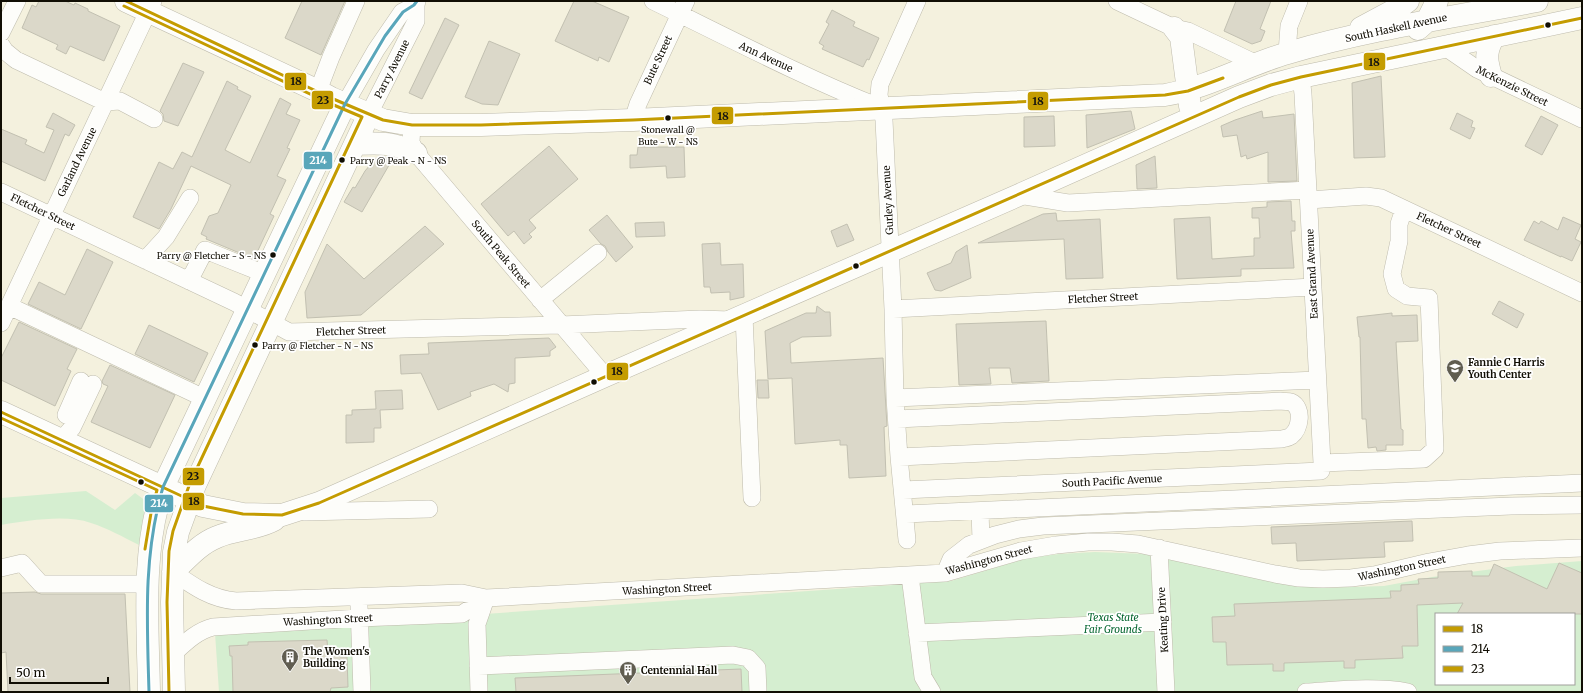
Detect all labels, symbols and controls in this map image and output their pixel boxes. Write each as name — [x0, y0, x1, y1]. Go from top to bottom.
street label: South Haskell Avenue — [1344, 11, 1448, 45]
unlabelled marker — [1543, 20, 1553, 30]
street label: Bute Street — [641, 33, 675, 87]
street label: Parry Avenue — [372, 37, 412, 101]
street label: Ann Avenue — [736, 38, 795, 75]
line badge: 18 — [1363, 52, 1386, 71]
text: 18 — [1368, 55, 1380, 69]
street label: McKenzie Street — [1474, 63, 1550, 109]
line badge: 18 — [284, 72, 307, 91]
text: 18 — [290, 74, 302, 88]
line badge: 23 — [311, 90, 334, 110]
line badge: 18 — [1027, 91, 1049, 111]
text: 23 — [317, 93, 329, 107]
text: 18 — [1032, 94, 1044, 108]
line badge: 18 — [711, 106, 734, 125]
text: 18 — [717, 109, 729, 123]
marker: Stonewall @ Bute - W - NS — [663, 113, 673, 123]
place label: Stonewall @ Bute - W - NS — [638, 124, 699, 147]
street label: Garland Avenue — [55, 125, 99, 199]
line badge: 214 — [303, 151, 333, 170]
text: 214 — [309, 153, 327, 167]
marker: Parry @ Peak - N - NS — [337, 155, 347, 165]
place label: Parry @ Peak - N - NS — [350, 155, 447, 166]
street label: Gurley Avenue — [880, 165, 896, 235]
street label: Fletcher Street — [9, 191, 78, 233]
street label: Fletcher Street — [1414, 209, 1484, 251]
street label: South Peak Street — [469, 217, 533, 291]
street label: East Grand Avenue — [1303, 229, 1321, 319]
place label: Parry @ Fletcher - S - NS — [157, 250, 267, 261]
marker: Parry @ Fletcher - S - NS — [268, 250, 278, 260]
unlabelled marker — [851, 261, 861, 271]
street label: Fletcher Street — [1068, 290, 1139, 306]
street label: Fletcher Street — [316, 323, 386, 339]
marker: Parry @ Fletcher - N - NS — [250, 340, 260, 350]
place label: Parry @ Fletcher - N - NS — [262, 340, 374, 351]
place label: Fannie C Harris Youth Center — [1467, 356, 1545, 381]
school or university icon: Fannie C Harris Youth Center — [1445, 358, 1465, 383]
line badge: 18 — [606, 362, 629, 381]
text: 18 — [611, 364, 623, 378]
unlabelled marker — [589, 377, 599, 387]
line badge: 23 — [182, 467, 205, 486]
text: 23 — [187, 469, 199, 483]
street label: South Pacific Avenue — [1062, 472, 1162, 490]
unlabelled marker — [136, 477, 146, 487]
line badge: 18 — [182, 492, 205, 511]
line badge: 214 — [144, 494, 174, 513]
text: 18 — [188, 494, 200, 508]
text: 214 — [150, 496, 168, 510]
street label: Washington Street — [943, 542, 1034, 578]
street label: Washington Street — [1356, 552, 1447, 584]
street label: Washington Street — [621, 580, 712, 598]
street label: Keating Drive — [1155, 587, 1171, 653]
street label: Washington Street — [282, 611, 373, 629]
park label: Texas State Fair Grounds — [1083, 611, 1142, 636]
legend — [1435, 613, 1575, 685]
text: 18 — [1471, 621, 1483, 636]
text: 214 — [1471, 641, 1490, 656]
place label: The Women's Building — [303, 645, 369, 670]
building icon: The Women's Building — [280, 647, 300, 672]
scale bar — [10, 659, 108, 685]
building icon: Centennial Hall — [618, 660, 638, 685]
text: 23 — [1471, 661, 1485, 676]
place label: Centennial Hall — [641, 664, 718, 677]
text: 50 m — [16, 665, 45, 680]

